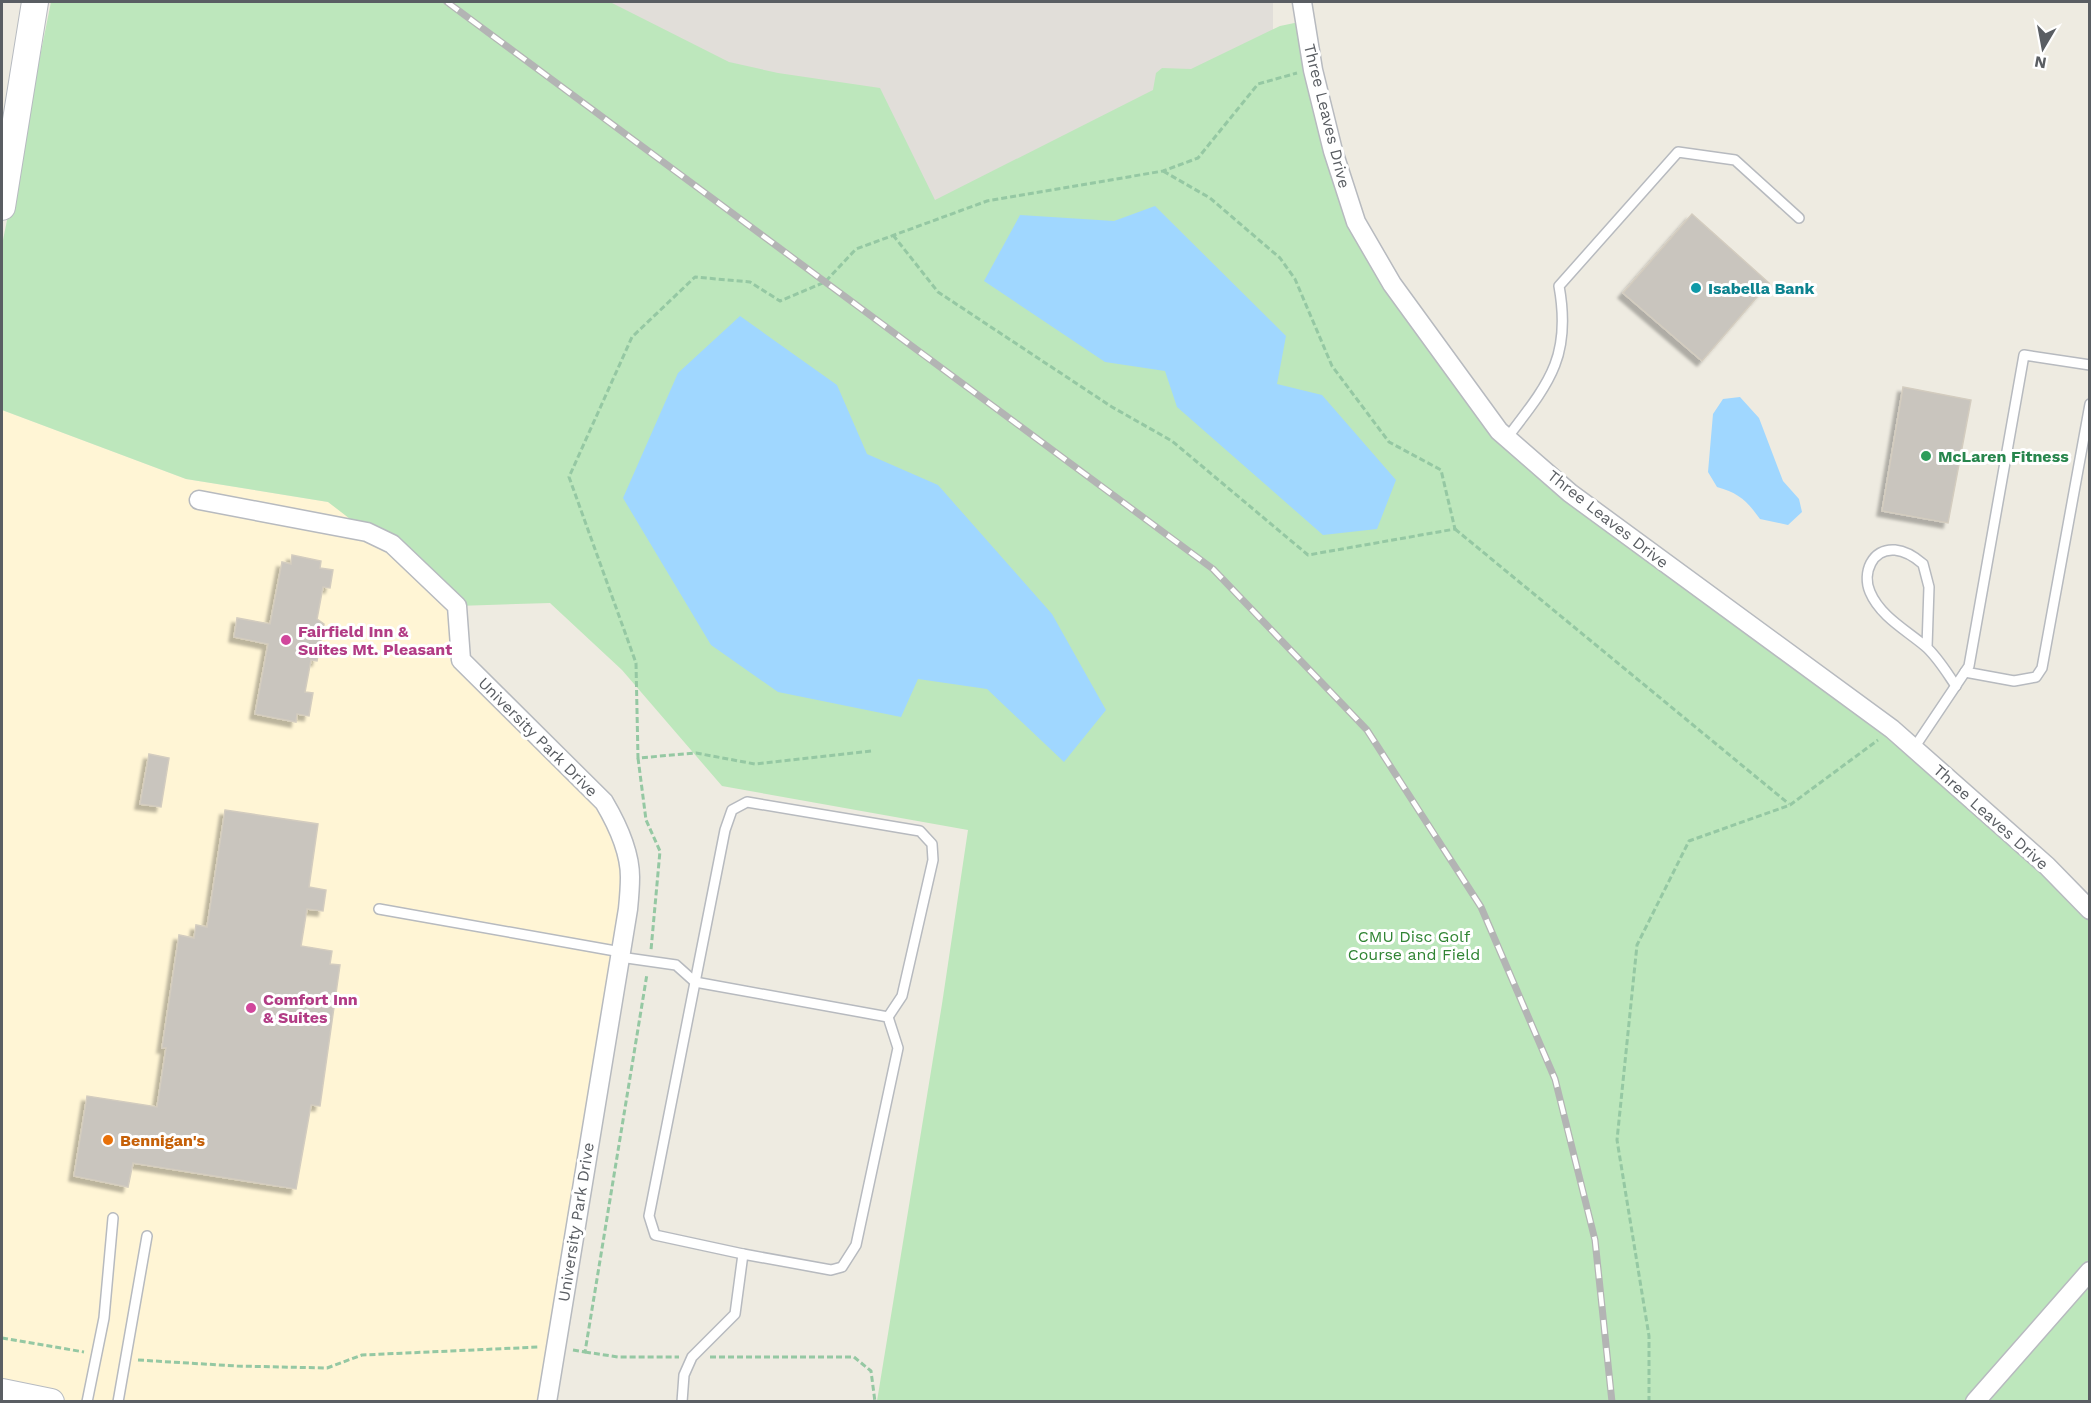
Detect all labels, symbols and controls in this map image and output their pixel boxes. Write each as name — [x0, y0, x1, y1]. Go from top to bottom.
north arrow — [2013, 18, 2073, 78]
street label: Three Leaves Drive — [1300, 42, 1354, 190]
text: N — [2033, 52, 2048, 73]
place label: Isabella Bank — [1708, 279, 1815, 298]
marker: Isabella Bank — [1689, 281, 1703, 295]
place label: McLaren Fitness — [1938, 447, 2069, 466]
marker: McLaren Fitness — [1919, 449, 1933, 463]
street label: Three Leaves Drive — [1544, 466, 1672, 572]
place label: Fairfield Inn & Suites Mt. Pleasant — [298, 622, 452, 659]
marker: Fairfield Inn & Suites Mt. Pleasant — [279, 633, 293, 647]
street label: University Park Drive — [474, 673, 602, 801]
street label: Three Leaves Drive — [1930, 760, 2052, 874]
park label: CMU Disc Golf Course and Field — [1348, 927, 1480, 964]
place label: Comfort Inn & Suites — [263, 990, 358, 1027]
marker: Comfort Inn & Suites — [244, 1001, 258, 1015]
place label: Bennigan's — [120, 1131, 206, 1150]
marker: Bennigan's — [101, 1133, 115, 1147]
street label: University Park Drive — [554, 1141, 598, 1303]

